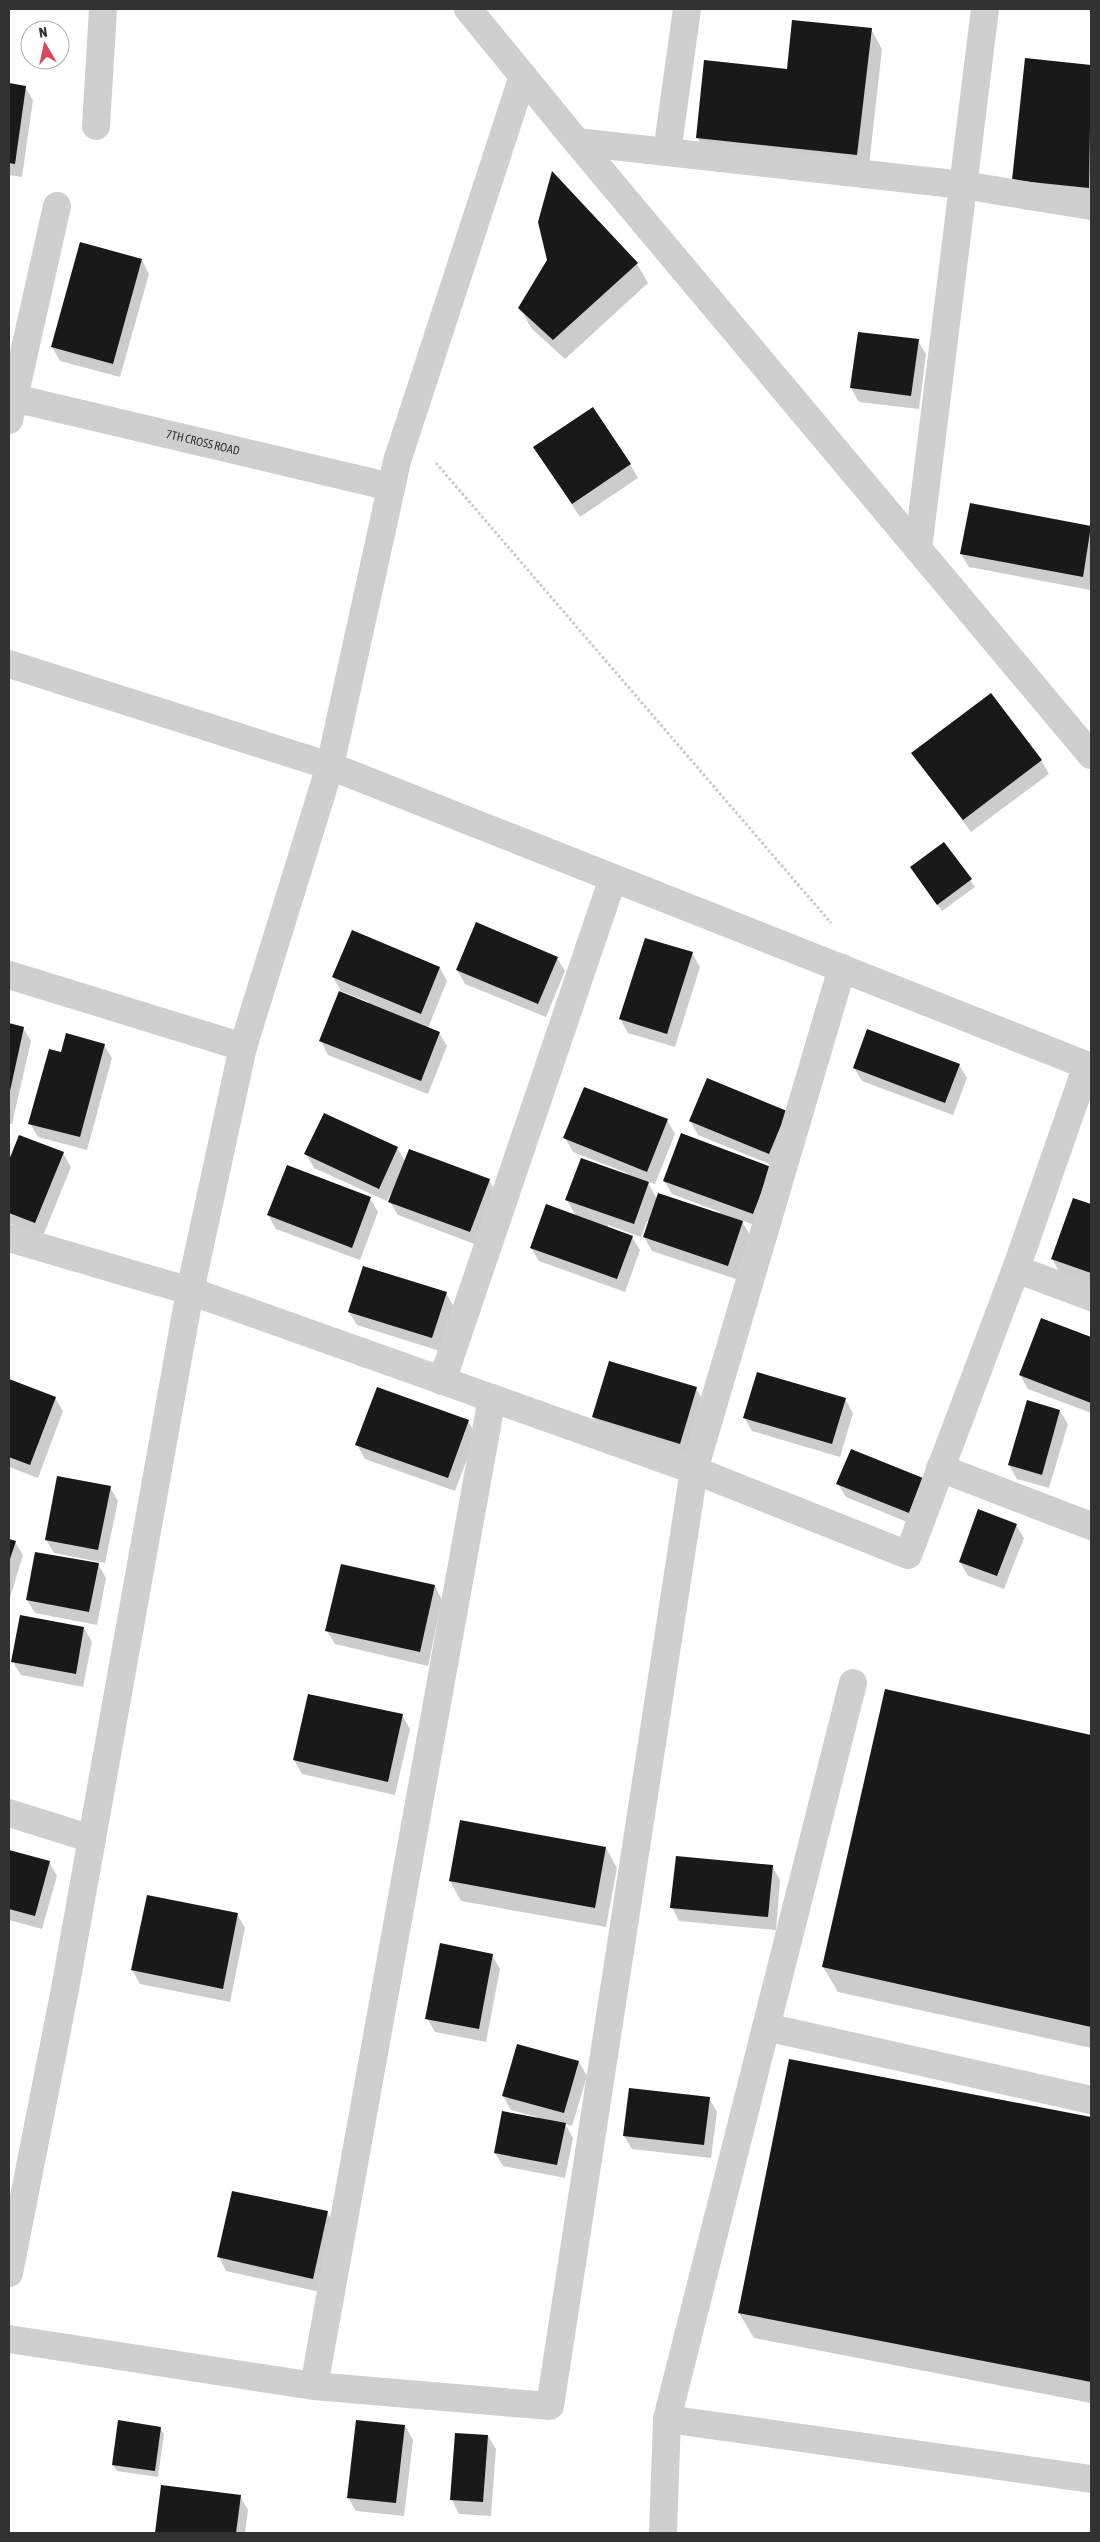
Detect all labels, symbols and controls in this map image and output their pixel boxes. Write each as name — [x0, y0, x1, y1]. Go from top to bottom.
north arrow — [20, 20, 70, 70]
text: N — [38, 24, 48, 41]
street label: 7TH CROSS ROAD — [165, 427, 241, 458]

